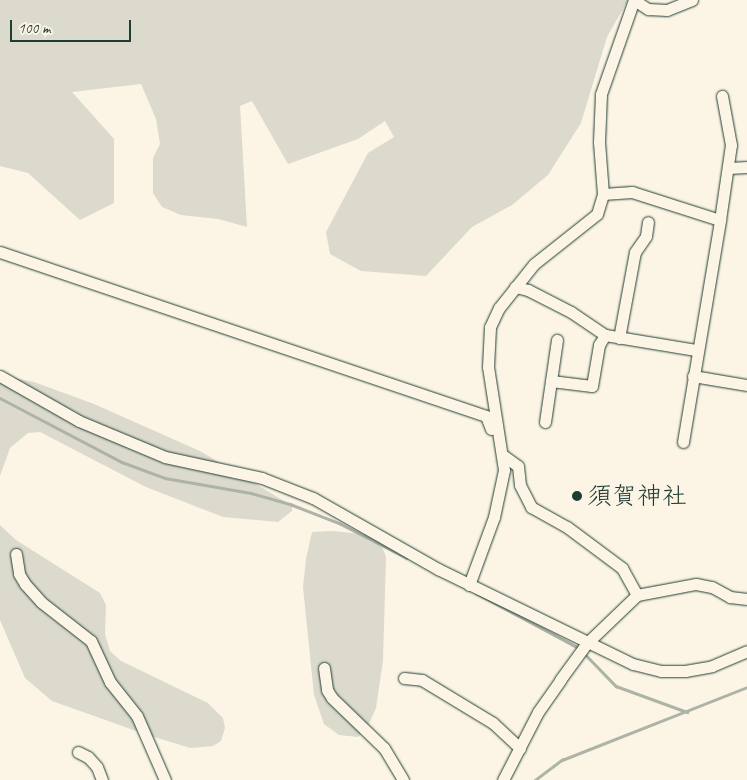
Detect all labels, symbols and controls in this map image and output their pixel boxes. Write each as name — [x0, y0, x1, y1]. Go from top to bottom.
scale bar — [12, 10, 134, 42]
text: 100 m — [18, 19, 50, 38]
place label: 須賀神社 — [587, 481, 687, 511]
marker: 須賀神社 — [571, 490, 583, 502]

